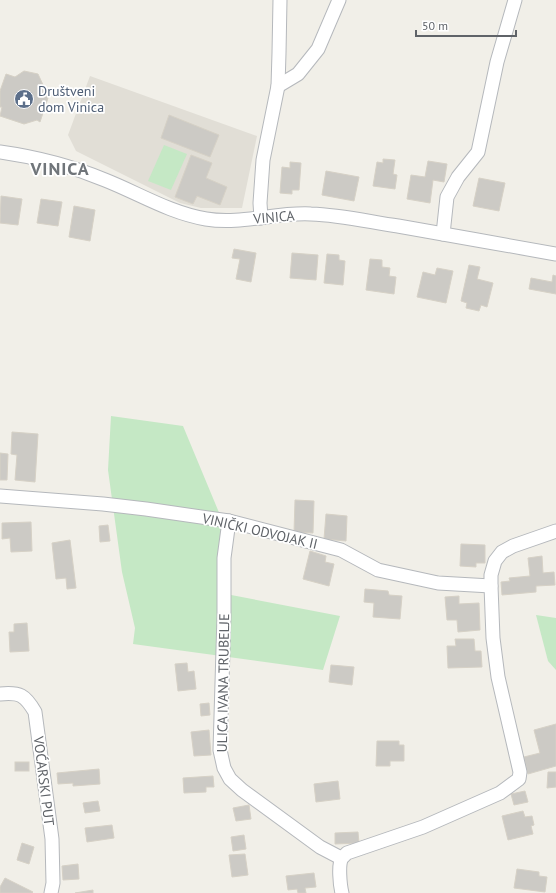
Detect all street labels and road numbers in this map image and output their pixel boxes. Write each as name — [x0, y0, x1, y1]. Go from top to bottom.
street label: VINICA — [252, 206, 296, 228]
street label: VINIČKI ODVOJAK II — [200, 509, 319, 553]
street label: ULICA IVANA TRUBELJE — [213, 613, 233, 753]
street label: VOĆARSKI PUT — [29, 734, 58, 827]

